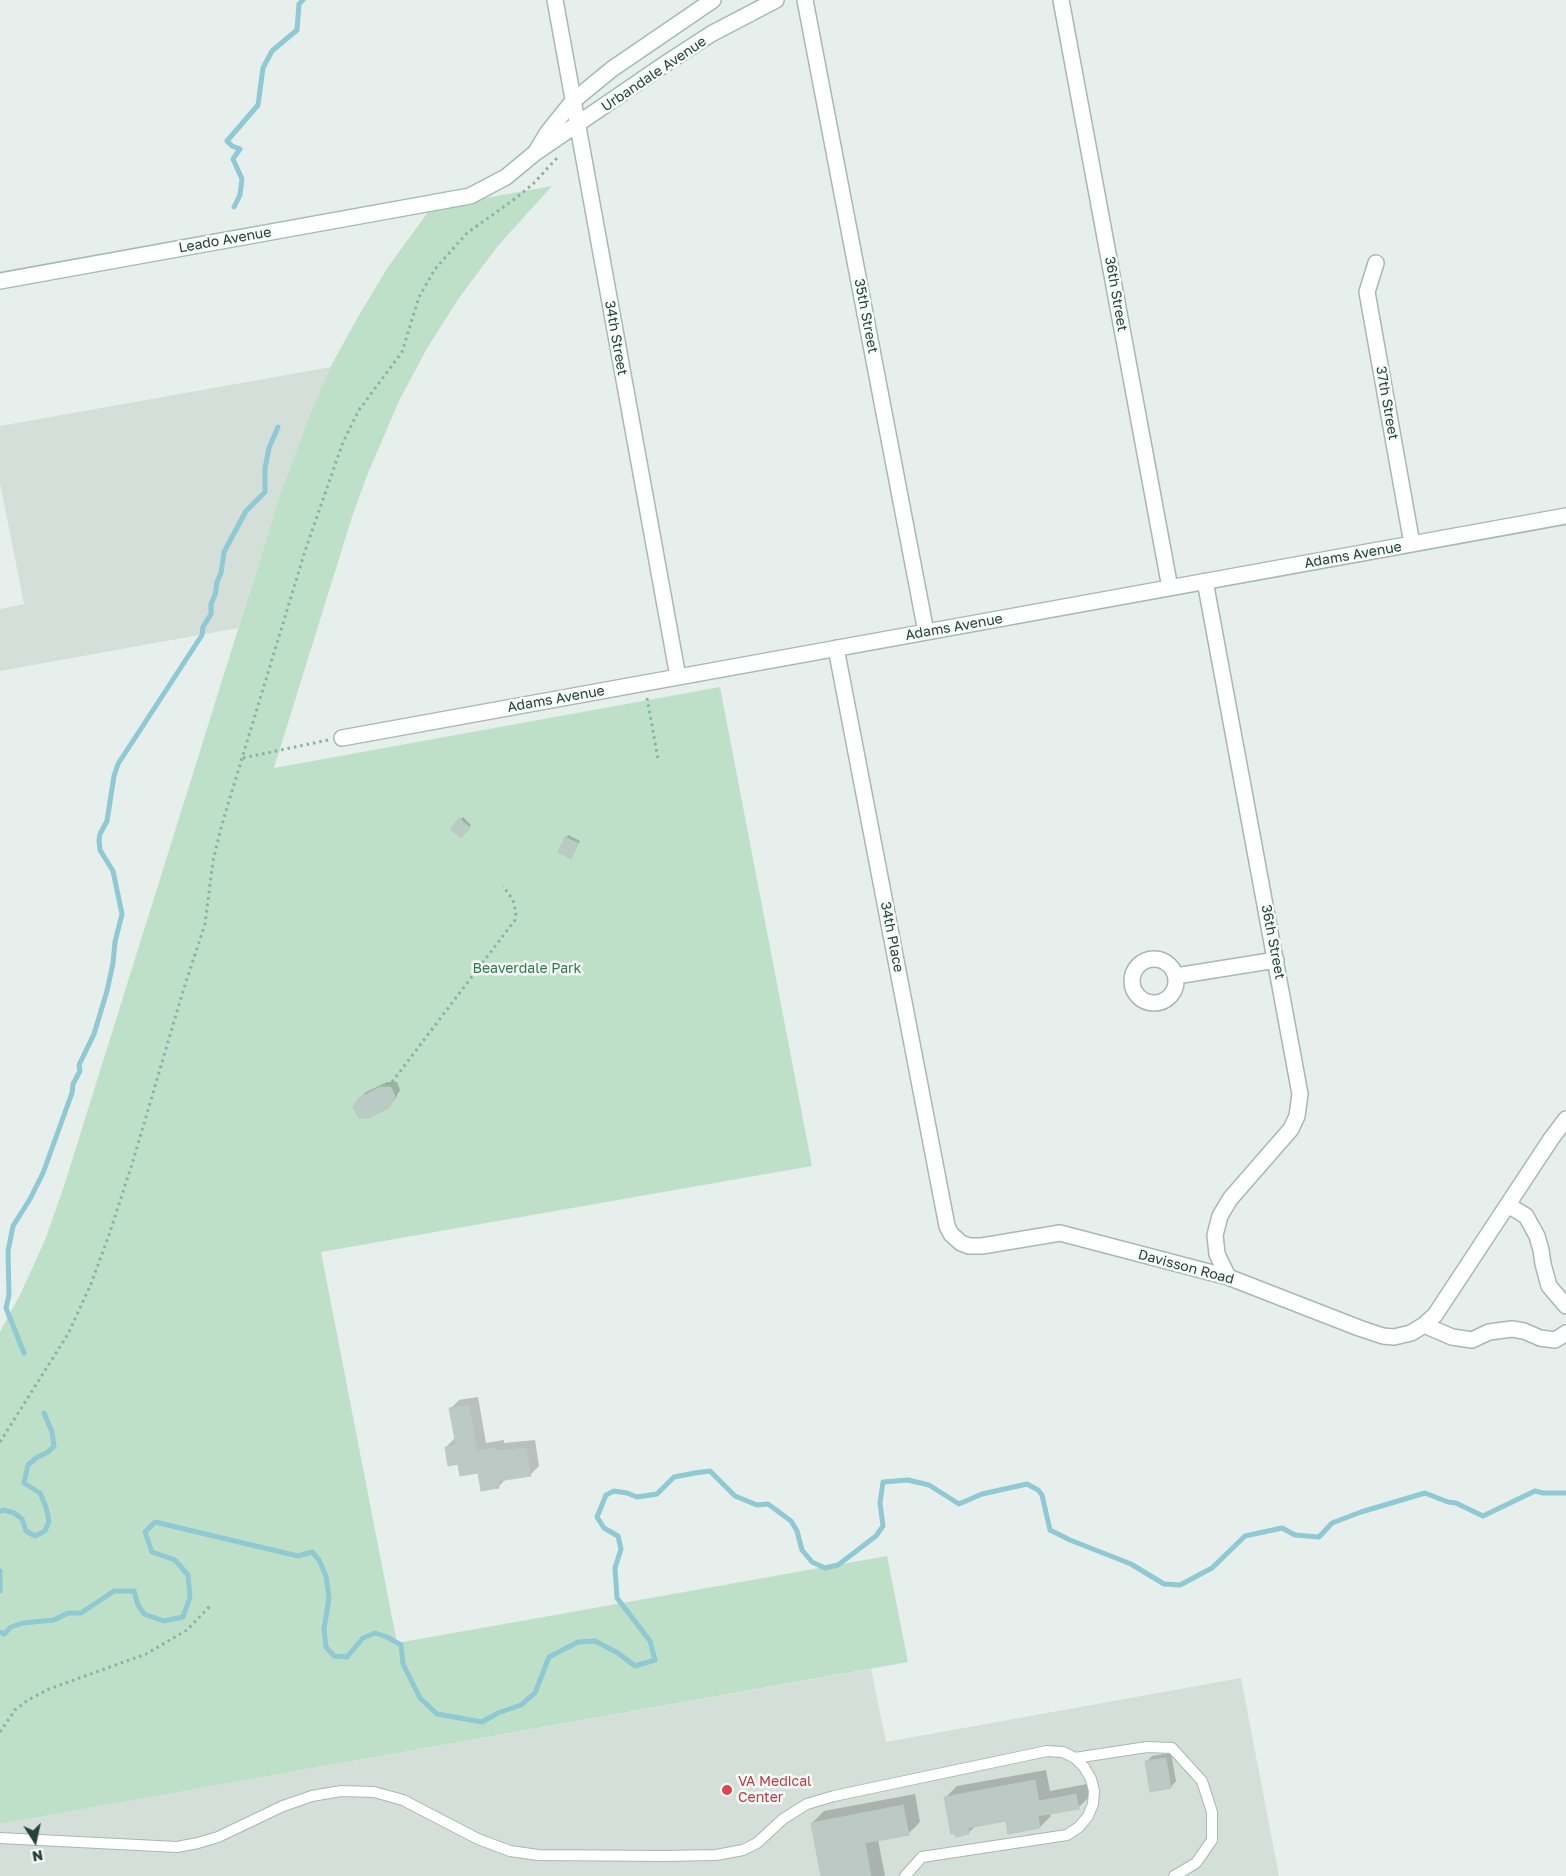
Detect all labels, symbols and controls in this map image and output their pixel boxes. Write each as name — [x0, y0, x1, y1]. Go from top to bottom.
street label: Urbandale Avenue — [598, 33, 710, 115]
street label: Leado Avenue — [177, 224, 273, 256]
street label: 36th Street — [1101, 255, 1131, 333]
street label: 35th Street — [851, 277, 881, 355]
street label: 34th Street — [601, 299, 631, 377]
street label: 37th Street — [1372, 365, 1402, 441]
street label: Adams Avenue — [1303, 538, 1403, 572]
street label: Adams Avenue — [904, 610, 1004, 644]
street label: Adams Avenue — [506, 682, 606, 716]
street label: 34th Place — [877, 900, 907, 974]
street label: 36th Street — [1258, 903, 1288, 981]
park label: Beaverdale Park — [473, 961, 581, 977]
street label: Davisson Road — [1136, 1246, 1236, 1288]
place label: VA Medical Center — [738, 1774, 812, 1806]
marker: VA Medical Center — [720, 1783, 734, 1797]
north arrow — [10, 1816, 60, 1866]
text: N — [31, 1847, 44, 1866]

